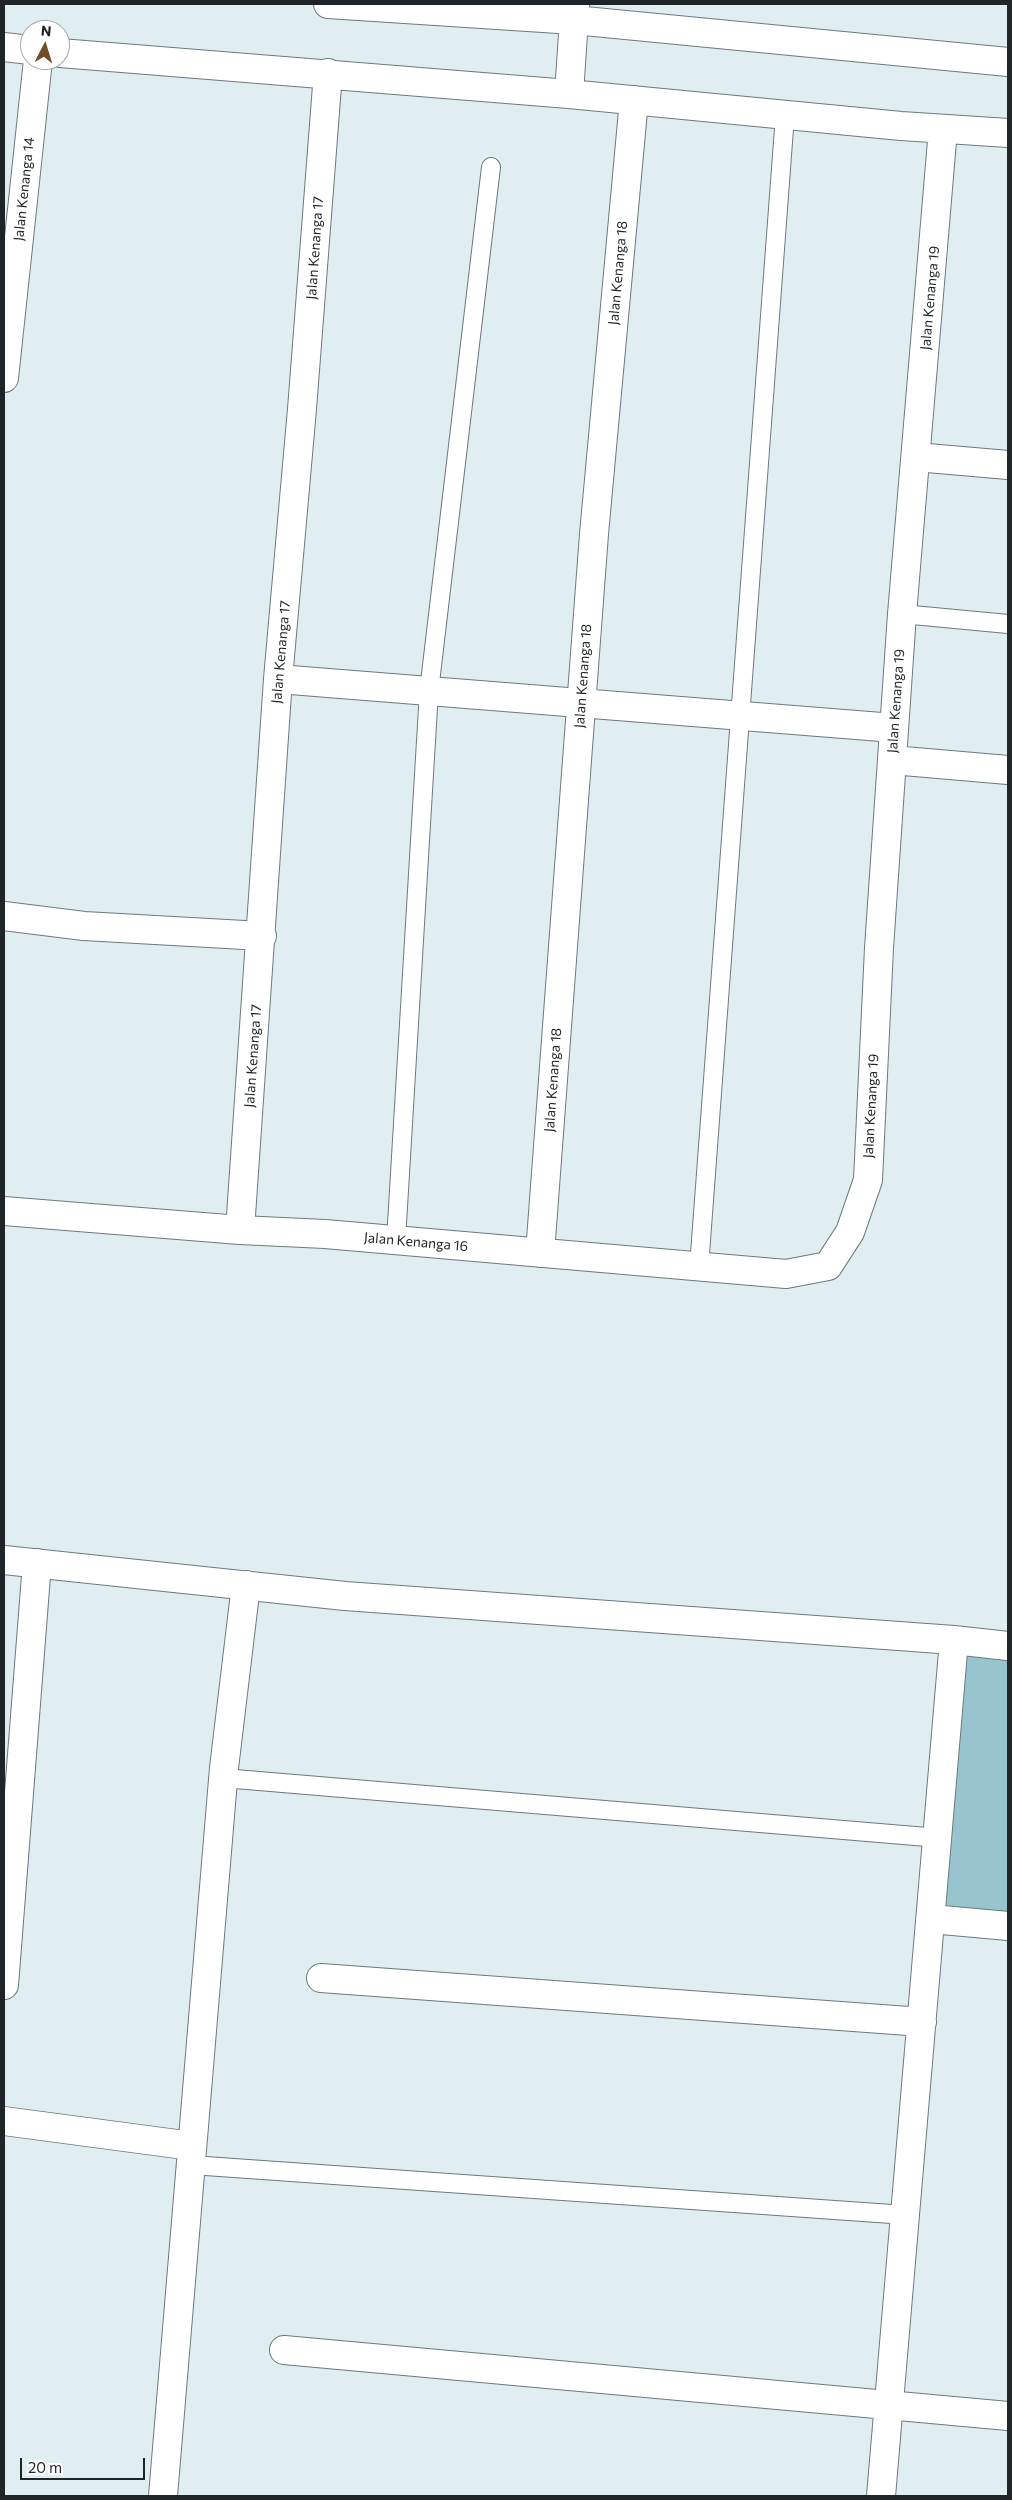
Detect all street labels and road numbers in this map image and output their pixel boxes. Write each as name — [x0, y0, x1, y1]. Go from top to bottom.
street label: Jalan Kenanga 14 — [10, 136, 38, 242]
street label: Jalan Kenanga 17 — [303, 196, 327, 300]
street label: Jalan Kenanga 18 — [605, 220, 631, 326]
street label: Jalan Kenanga 19 — [917, 245, 943, 351]
street label: Jalan Kenanga 17 — [268, 600, 294, 704]
street label: Jalan Kenanga 18 — [571, 623, 595, 729]
street label: Jalan Kenanga 19 — [884, 648, 908, 754]
street label: Jalan Kenanga 17 — [241, 1004, 265, 1108]
street label: Jalan Kenanga 18 — [541, 1027, 565, 1133]
street label: Jalan Kenanga 19 — [860, 1053, 882, 1159]
street label: Jalan Kenanga 16 — [363, 1229, 469, 1255]

